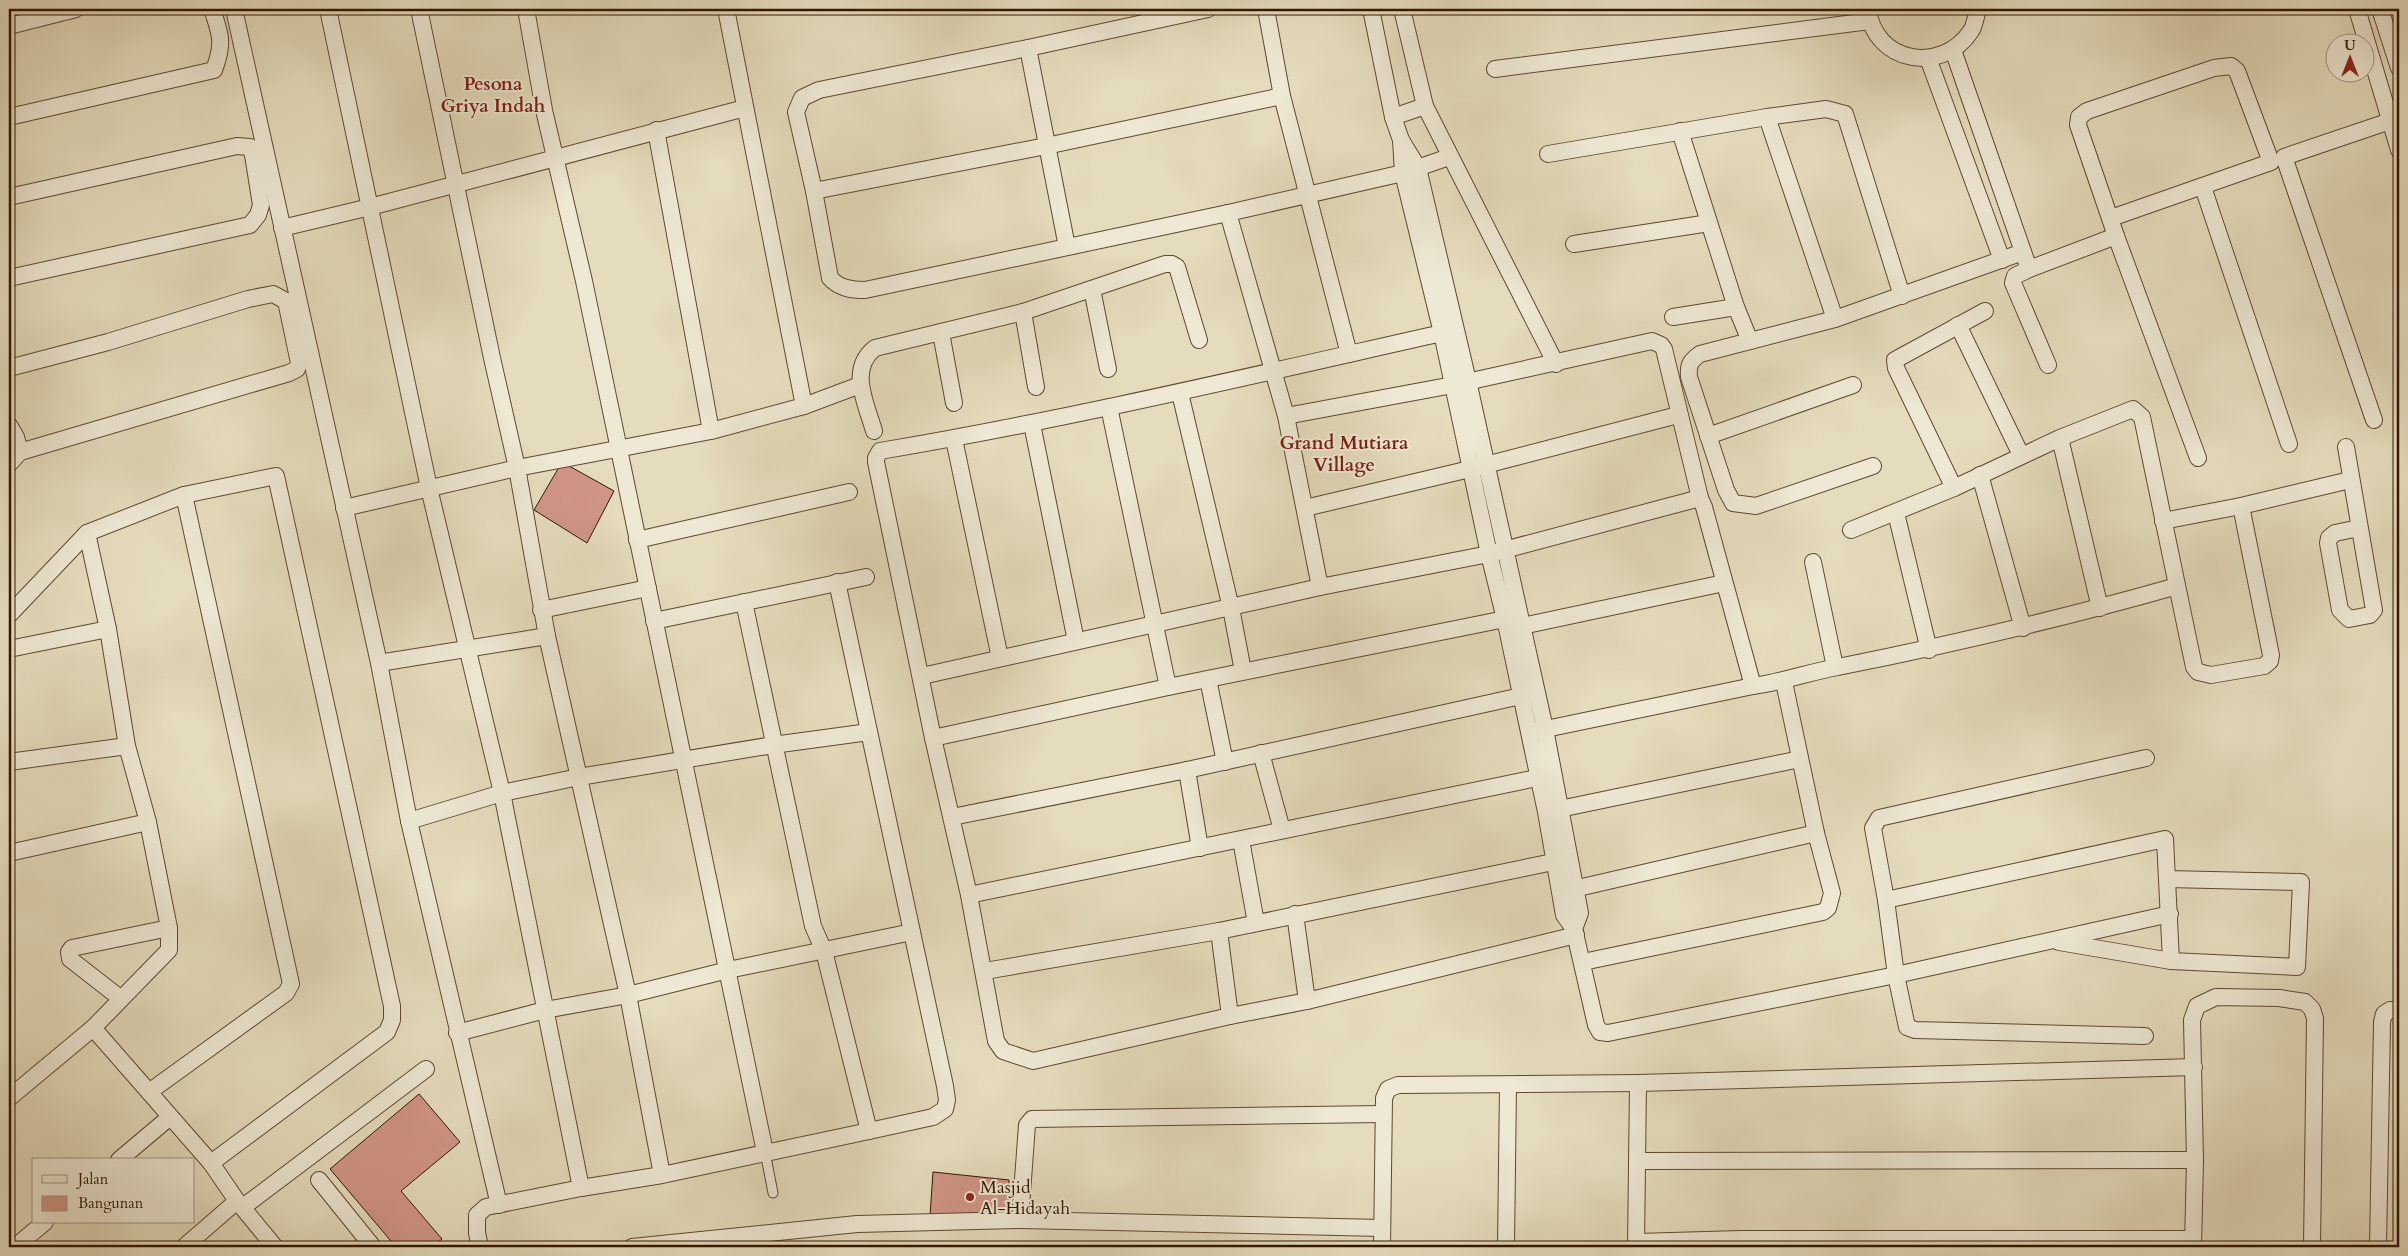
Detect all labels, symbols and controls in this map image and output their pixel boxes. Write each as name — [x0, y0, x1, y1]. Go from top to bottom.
north arrow — [2326, 32, 2376, 82]
text: U — [2344, 36, 2356, 55]
district label: Pesona Griya Indah — [441, 71, 546, 119]
district label: Grand Mutiara Village — [1280, 430, 1409, 478]
legend — [32, 1158, 195, 1224]
text: Jalan — [76, 1169, 109, 1189]
place label: Masjid Al-Hidayah — [980, 1175, 1070, 1221]
marker: Masjid Al-Hidayah — [964, 1191, 976, 1203]
text: Bangunan — [78, 1193, 144, 1213]

